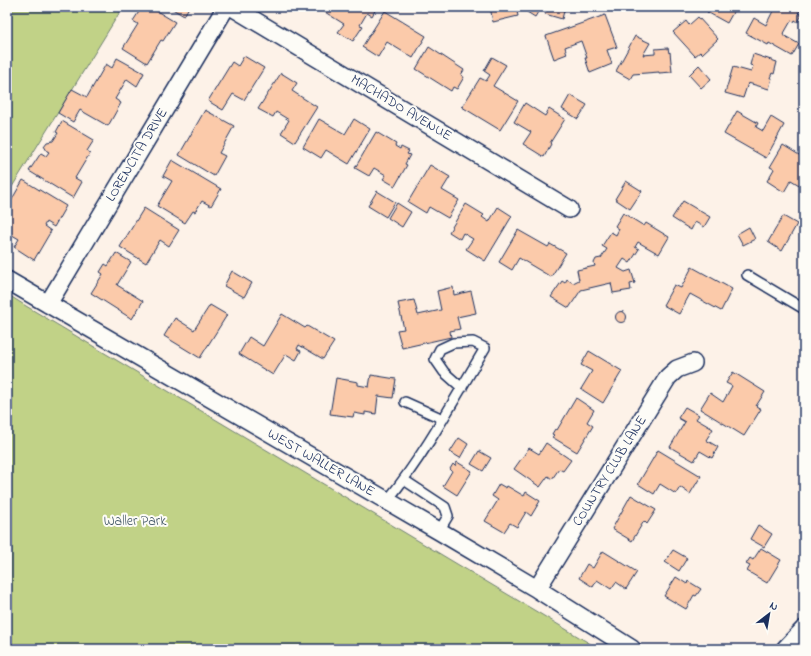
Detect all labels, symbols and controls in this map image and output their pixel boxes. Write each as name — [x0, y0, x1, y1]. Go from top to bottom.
street label: MACHADO AVENUE — [346, 69, 456, 147]
street label: LORENCITA DRIVE — [101, 104, 173, 206]
street label: COUNTRY CLUB LANE — [567, 412, 653, 530]
street label: WEST WALLER LANE — [263, 424, 379, 502]
park label: Waller Park — [104, 511, 167, 532]
north arrow — [749, 594, 789, 634]
text: N — [766, 598, 781, 615]

